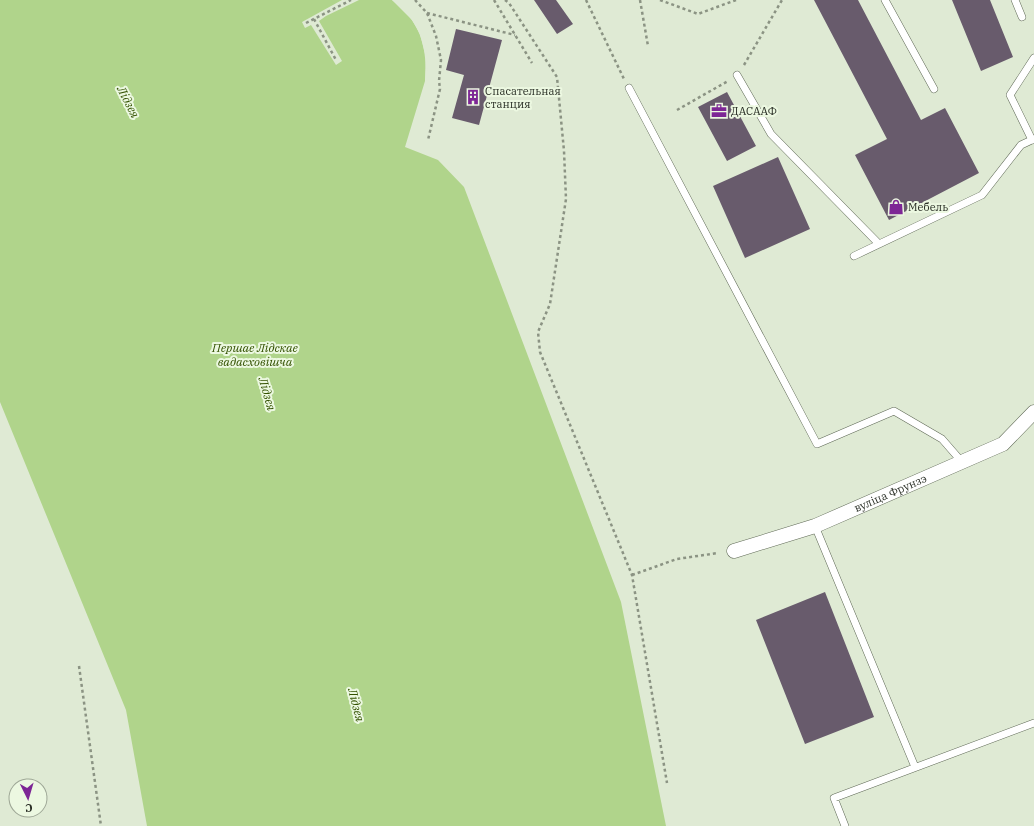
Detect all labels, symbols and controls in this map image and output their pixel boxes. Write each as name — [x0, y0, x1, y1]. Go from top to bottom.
water label: Лідзея — [114, 82, 143, 121]
place label: Спасательная станция — [485, 84, 561, 111]
building icon: Спасательная станция — [464, 88, 482, 106]
office icon: ДАСААФ — [710, 102, 728, 120]
place label: ДАСААФ — [731, 104, 777, 118]
shop icon: Мебель — [887, 198, 905, 216]
place label: Мебель — [908, 200, 948, 214]
water label: Першае Лідскае вадасховішча — [211, 340, 299, 369]
water label: Лідзея — [255, 375, 280, 413]
street label: вуліца Фрунзэ — [852, 471, 929, 515]
water label: Лідзея — [345, 686, 368, 724]
north arrow — [8, 778, 48, 818]
text: С — [25, 801, 33, 815]

